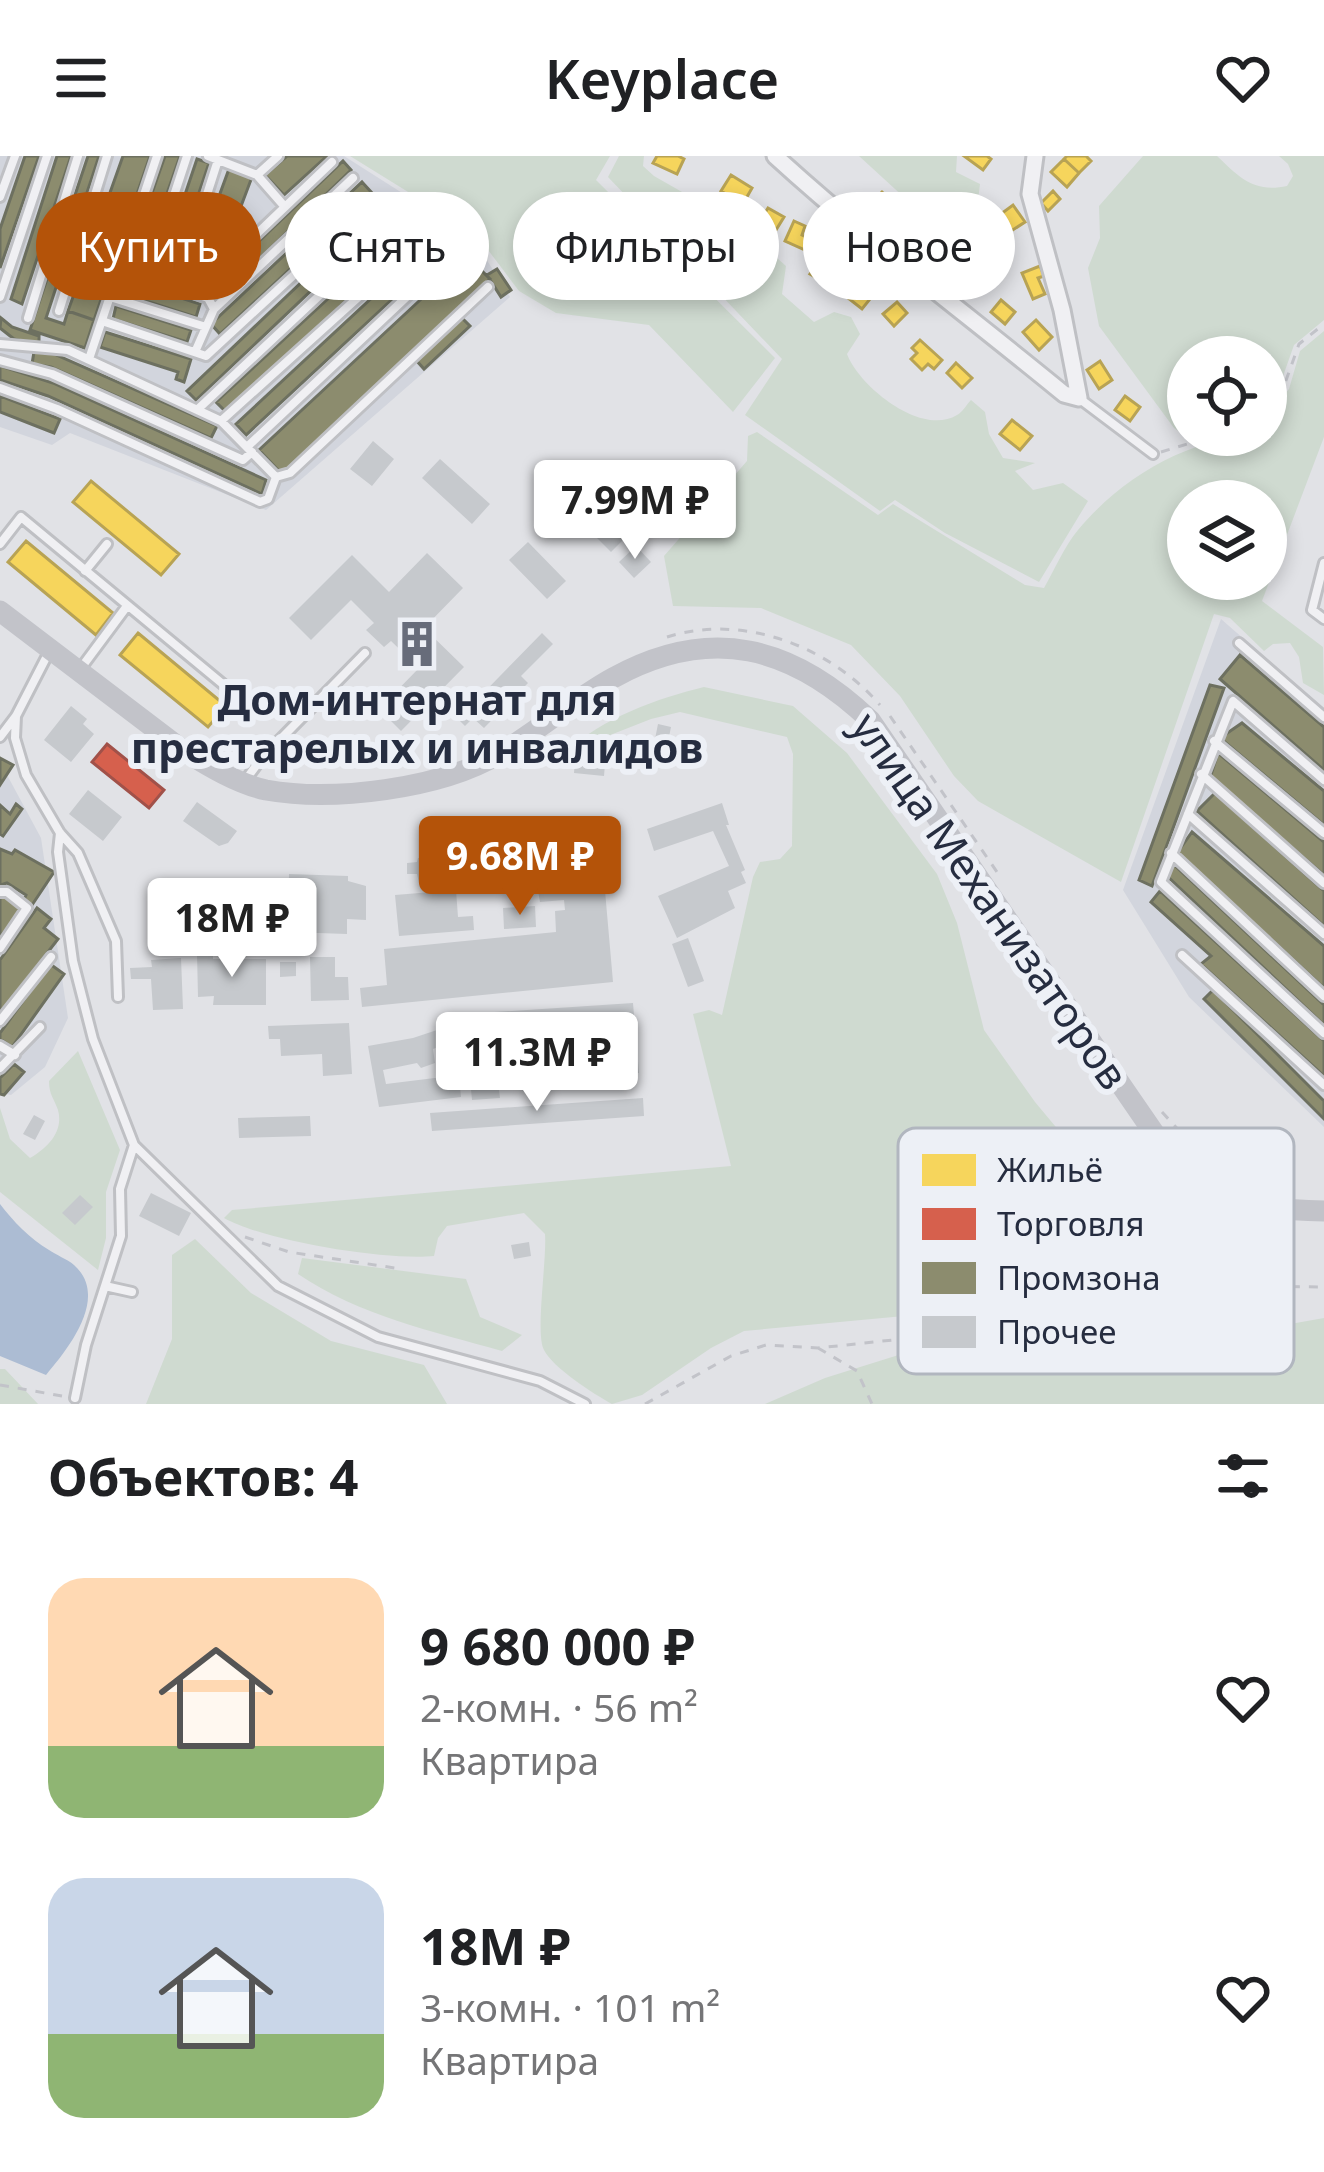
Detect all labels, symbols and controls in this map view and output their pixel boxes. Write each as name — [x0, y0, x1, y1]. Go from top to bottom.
text: Keyplace — [545, 41, 779, 115]
icon: menu — [48, 45, 114, 111]
icon: heart — [1210, 45, 1276, 111]
chip: Купить — [36, 192, 261, 300]
chip: Снять — [285, 192, 489, 300]
chip: Фильтры — [513, 192, 779, 300]
chip: Новое — [803, 192, 1015, 300]
map controls — [1167, 336, 1287, 600]
button: locate — [1167, 336, 1287, 456]
pin: 7.99M ₽ — [524, 460, 746, 562]
text: 7.99M ₽ — [561, 472, 709, 525]
button: layers — [1167, 480, 1287, 600]
building icon: Дом-интернат для престарелых и инвалидов — [392, 619, 442, 669]
place label: Дом-интернат для престарелых и инвалидов — [131, 670, 703, 775]
street label: улица Механизаторов — [839, 700, 1143, 1100]
pin: 9.68M ₽ — [409, 816, 631, 918]
text: 9.68M ₽ — [446, 828, 594, 881]
pin: 18M ₽ — [148, 878, 316, 980]
text: 18M ₽ — [175, 890, 289, 943]
pin: 11.3M ₽ — [426, 1012, 648, 1114]
text: 11.3M ₽ — [463, 1024, 611, 1077]
legend — [898, 1128, 1294, 1374]
text: Жильё — [997, 1147, 1103, 1192]
text: Торговля — [997, 1201, 1144, 1246]
text: Промзона — [997, 1255, 1161, 1300]
text: Прочее — [997, 1309, 1116, 1354]
text: Объектов: 4 — [48, 1441, 358, 1511]
icon: filters — [1210, 1443, 1276, 1509]
text: 9 680 000 ₽ — [420, 1610, 695, 1680]
icon: home — [144, 1626, 288, 1770]
icon: heart — [1210, 1665, 1276, 1731]
text: 2-комн. · 56 m² — [420, 1680, 698, 1733]
text: Квартира — [420, 1733, 599, 1786]
text: 18M ₽ — [420, 1910, 570, 1980]
icon: home — [144, 1926, 288, 2070]
icon: heart — [1210, 1965, 1276, 2031]
text: 3-комн. · 101 m² — [420, 1980, 720, 2033]
text: Квартира — [420, 2033, 599, 2086]

